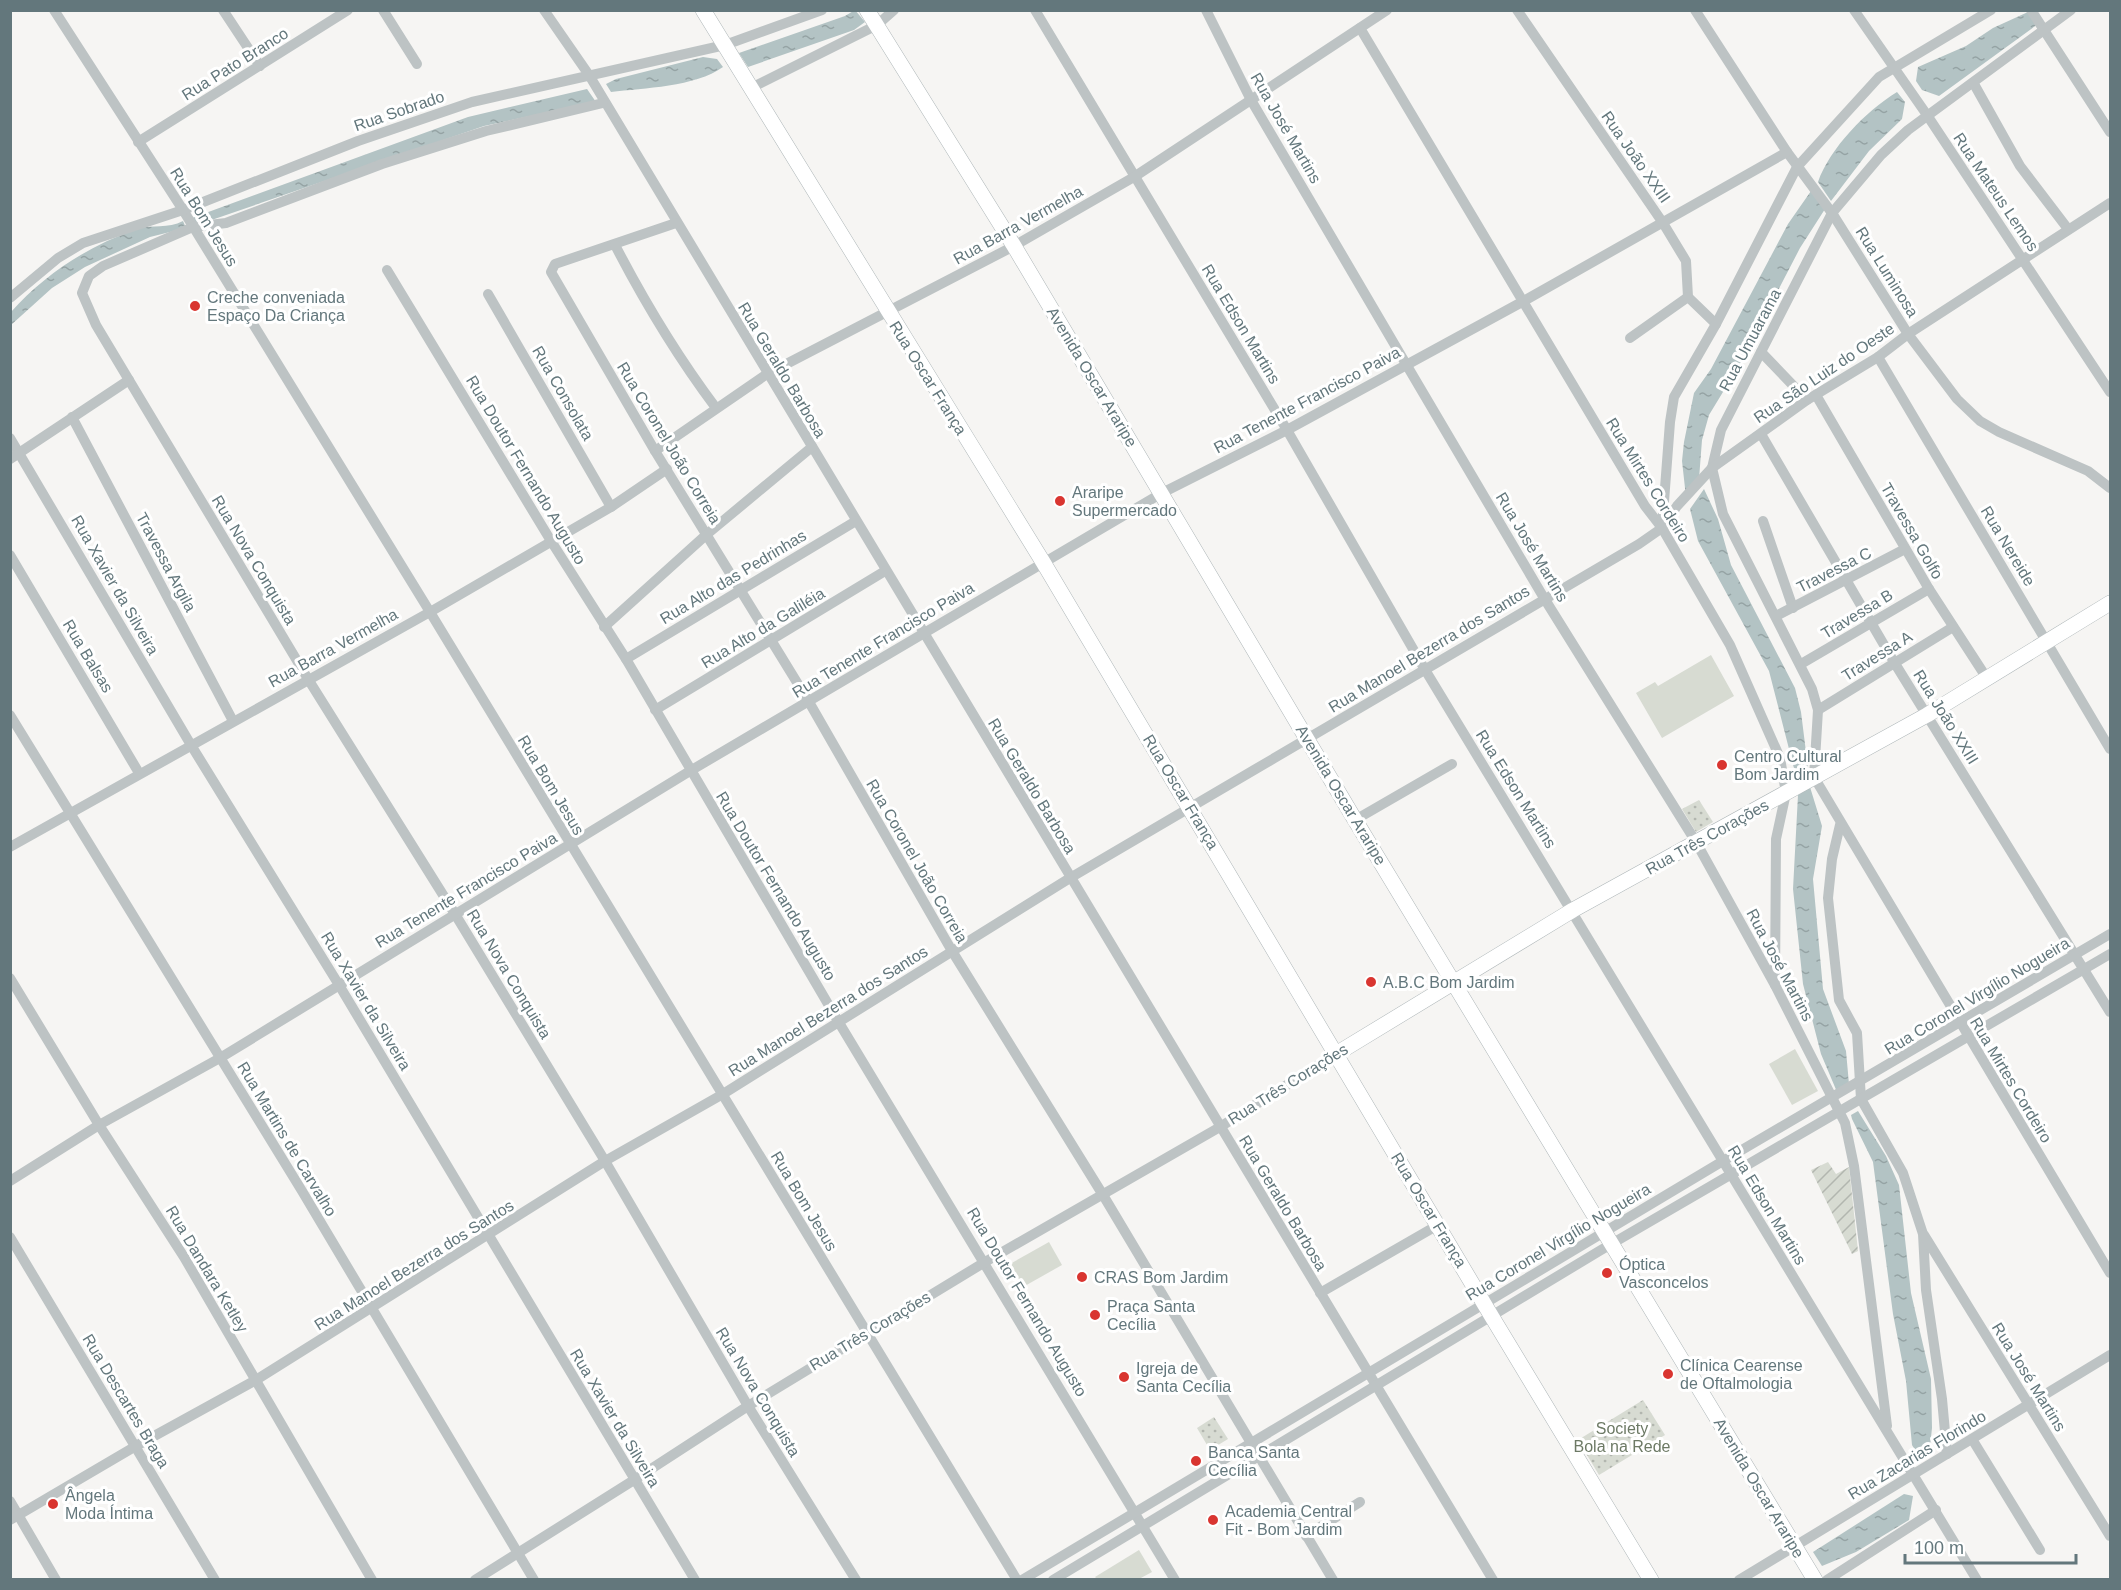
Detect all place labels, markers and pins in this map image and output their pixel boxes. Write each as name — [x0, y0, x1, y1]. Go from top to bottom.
place label: Creche conveniada Espaço Da Criança — [207, 289, 345, 324]
marker: Creche conveniada Espaço Da Criança — [188, 299, 202, 313]
place label: Araripe Supermercado — [1072, 484, 1177, 519]
marker: Araripe Supermercado — [1053, 494, 1067, 508]
place label: Centro Cultural Bom Jardim — [1734, 748, 1842, 783]
marker: Centro Cultural Bom Jardim — [1715, 758, 1729, 772]
place label: A.B.C Bom Jardim — [1383, 974, 1515, 991]
marker: A.B.C Bom Jardim — [1364, 975, 1378, 989]
place label: Óptica Vasconcelos — [1619, 1255, 1709, 1291]
marker: Óptica Vasconcelos — [1600, 1266, 1614, 1280]
place label: CRAS Bom Jardim — [1094, 1269, 1228, 1286]
marker: CRAS Bom Jardim — [1075, 1270, 1089, 1284]
place label: Praça Santa Cecília — [1107, 1298, 1195, 1333]
marker: Praça Santa Cecília — [1088, 1308, 1102, 1322]
place label: Clínica Cearense de Oftalmologia — [1680, 1357, 1803, 1392]
place label: Igreja de Santa Cecília — [1136, 1360, 1231, 1395]
marker: Clínica Cearense de Oftalmologia — [1661, 1367, 1675, 1381]
marker: Igreja de Santa Cecília — [1117, 1370, 1131, 1384]
place label: Banca Santa Cecília — [1208, 1444, 1300, 1479]
marker: Banca Santa Cecília — [1189, 1454, 1203, 1468]
place label: Ângela Moda Íntima — [65, 1486, 153, 1522]
marker: Ângela Moda Íntima — [46, 1497, 60, 1511]
place label: Academia Central Fit - Bom Jardim — [1225, 1503, 1352, 1538]
marker: Academia Central Fit - Bom Jardim — [1206, 1513, 1220, 1527]

